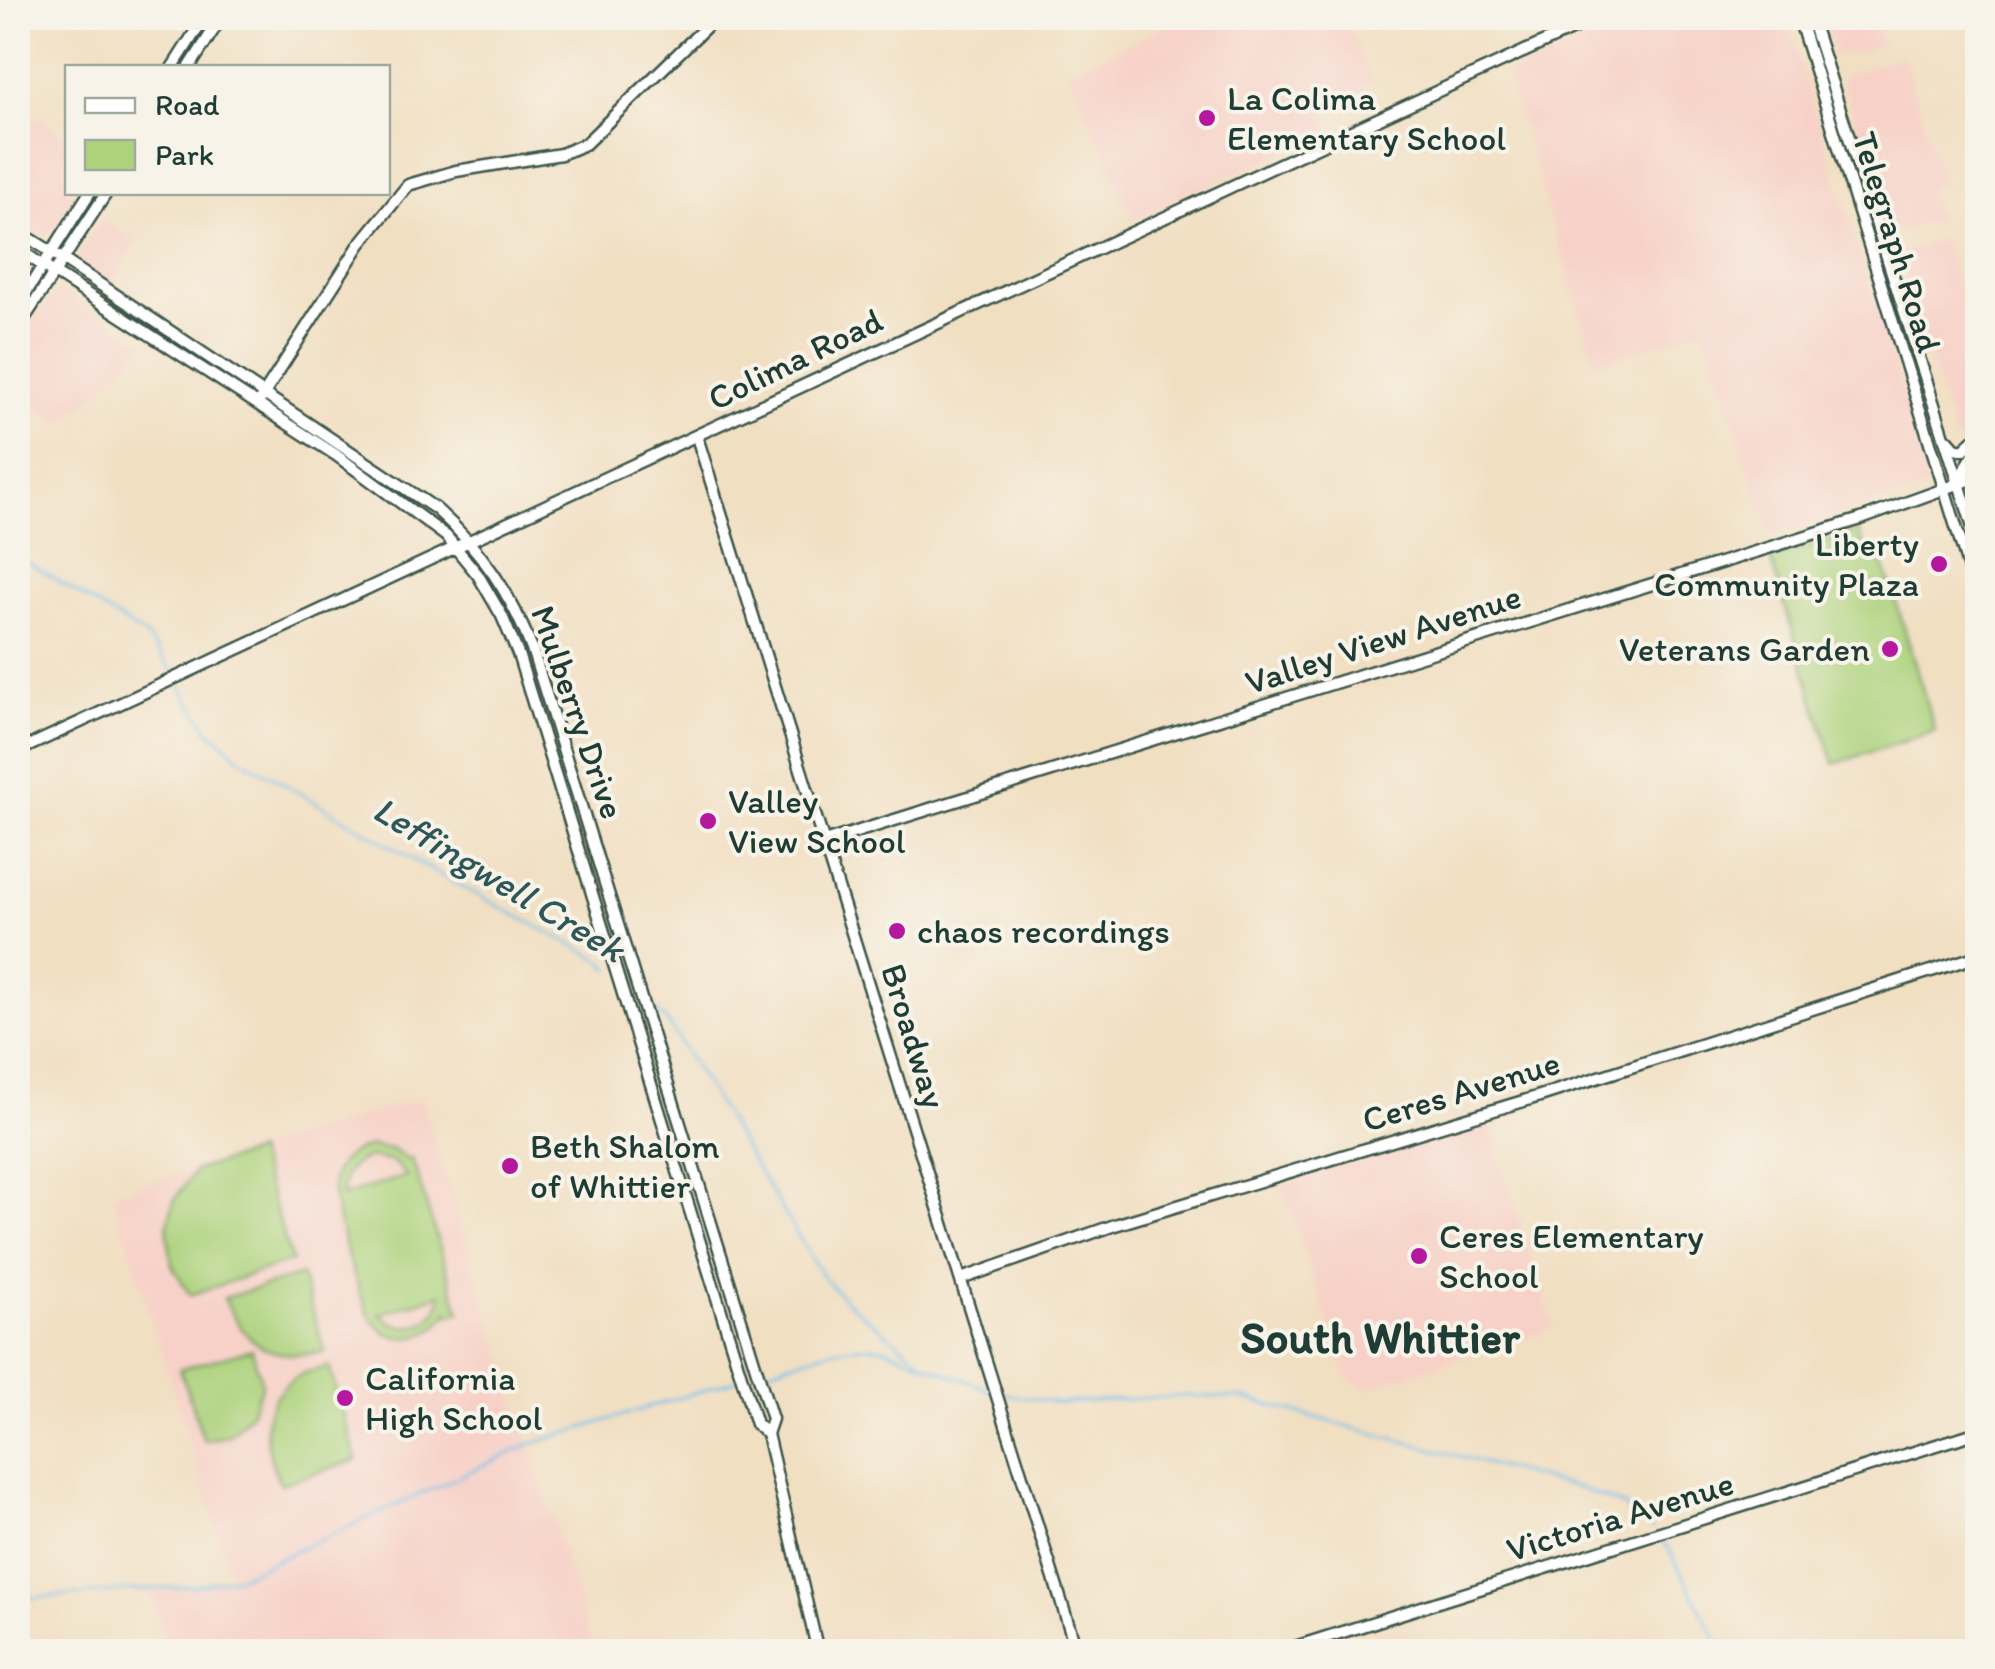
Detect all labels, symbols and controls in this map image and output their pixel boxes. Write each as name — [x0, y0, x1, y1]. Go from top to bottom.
legend — [65, 65, 390, 195]
place label: La Colima Elementary School — [1227, 77, 1506, 159]
text: Road — [155, 86, 220, 123]
marker: La Colima Elementary School — [1196, 107, 1218, 129]
street label: Telegraph Road — [1843, 127, 1951, 357]
text: Park — [155, 136, 214, 173]
street label: Colima Road — [701, 299, 889, 419]
place label: Liberty Community Plaza — [1654, 523, 1919, 605]
marker: Liberty Community Plaza — [1928, 553, 1950, 575]
street label: Valley View Avenue — [1240, 575, 1526, 703]
street label: Mulberry Drive — [522, 600, 634, 824]
place label: Veterans Garden — [1619, 628, 1870, 670]
marker: Veterans Garden — [1879, 638, 1901, 660]
place label: Valley View School — [728, 780, 906, 862]
water label: Leffingwell Creek — [365, 786, 635, 973]
marker: Valley View School — [697, 810, 719, 832]
place label: chaos recordings — [917, 910, 1170, 952]
marker: chaos recordings — [886, 920, 908, 942]
street label: Broadway — [872, 959, 956, 1113]
street label: Ceres Avenue — [1357, 1041, 1565, 1141]
place label: Beth Shalom of Whittier — [530, 1125, 720, 1207]
marker: Beth Shalom of Whittier — [499, 1155, 521, 1177]
place label: Ceres Elementary School — [1439, 1215, 1704, 1297]
marker: Ceres Elementary School — [1408, 1245, 1430, 1267]
district label: South Whittier — [1240, 1310, 1521, 1364]
place label: California High School — [365, 1357, 543, 1439]
marker: California High School — [334, 1387, 356, 1409]
street label: Victoria Avenue — [1501, 1462, 1739, 1570]

